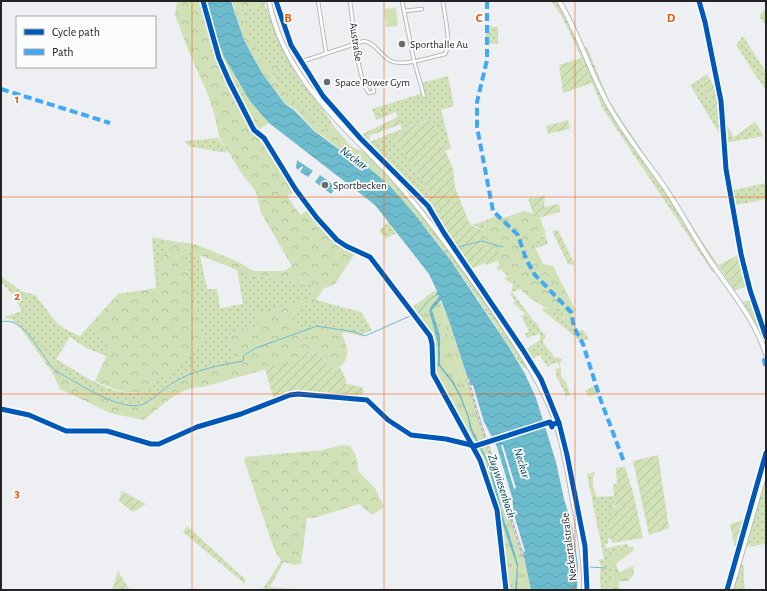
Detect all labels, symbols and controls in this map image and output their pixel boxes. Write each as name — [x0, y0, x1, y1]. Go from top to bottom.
text: B — [284, 12, 292, 25]
text: C — [476, 12, 483, 25]
text: D — [667, 12, 676, 25]
legend — [16, 16, 156, 68]
street label: Austraße — [348, 22, 364, 62]
text: Cycle path — [52, 26, 100, 39]
marker: Sporthalle Au — [397, 39, 407, 49]
place label: Sporthalle Au — [410, 39, 468, 50]
text: Path — [52, 46, 74, 58]
marker: Space Power Gym — [322, 77, 332, 87]
place label: Space Power Gym — [335, 77, 410, 88]
text: 1 — [15, 93, 19, 106]
water label: Neckar — [338, 144, 371, 173]
marker: Sportbecken — [320, 180, 330, 190]
place label: Sportbecken — [333, 180, 387, 191]
text: 2 — [14, 290, 20, 303]
water label: Neckar — [512, 447, 533, 481]
water label: Zugwiesenbach — [486, 453, 518, 519]
text: 3 — [14, 487, 20, 500]
street label: Neckartalstraße — [559, 512, 579, 582]

